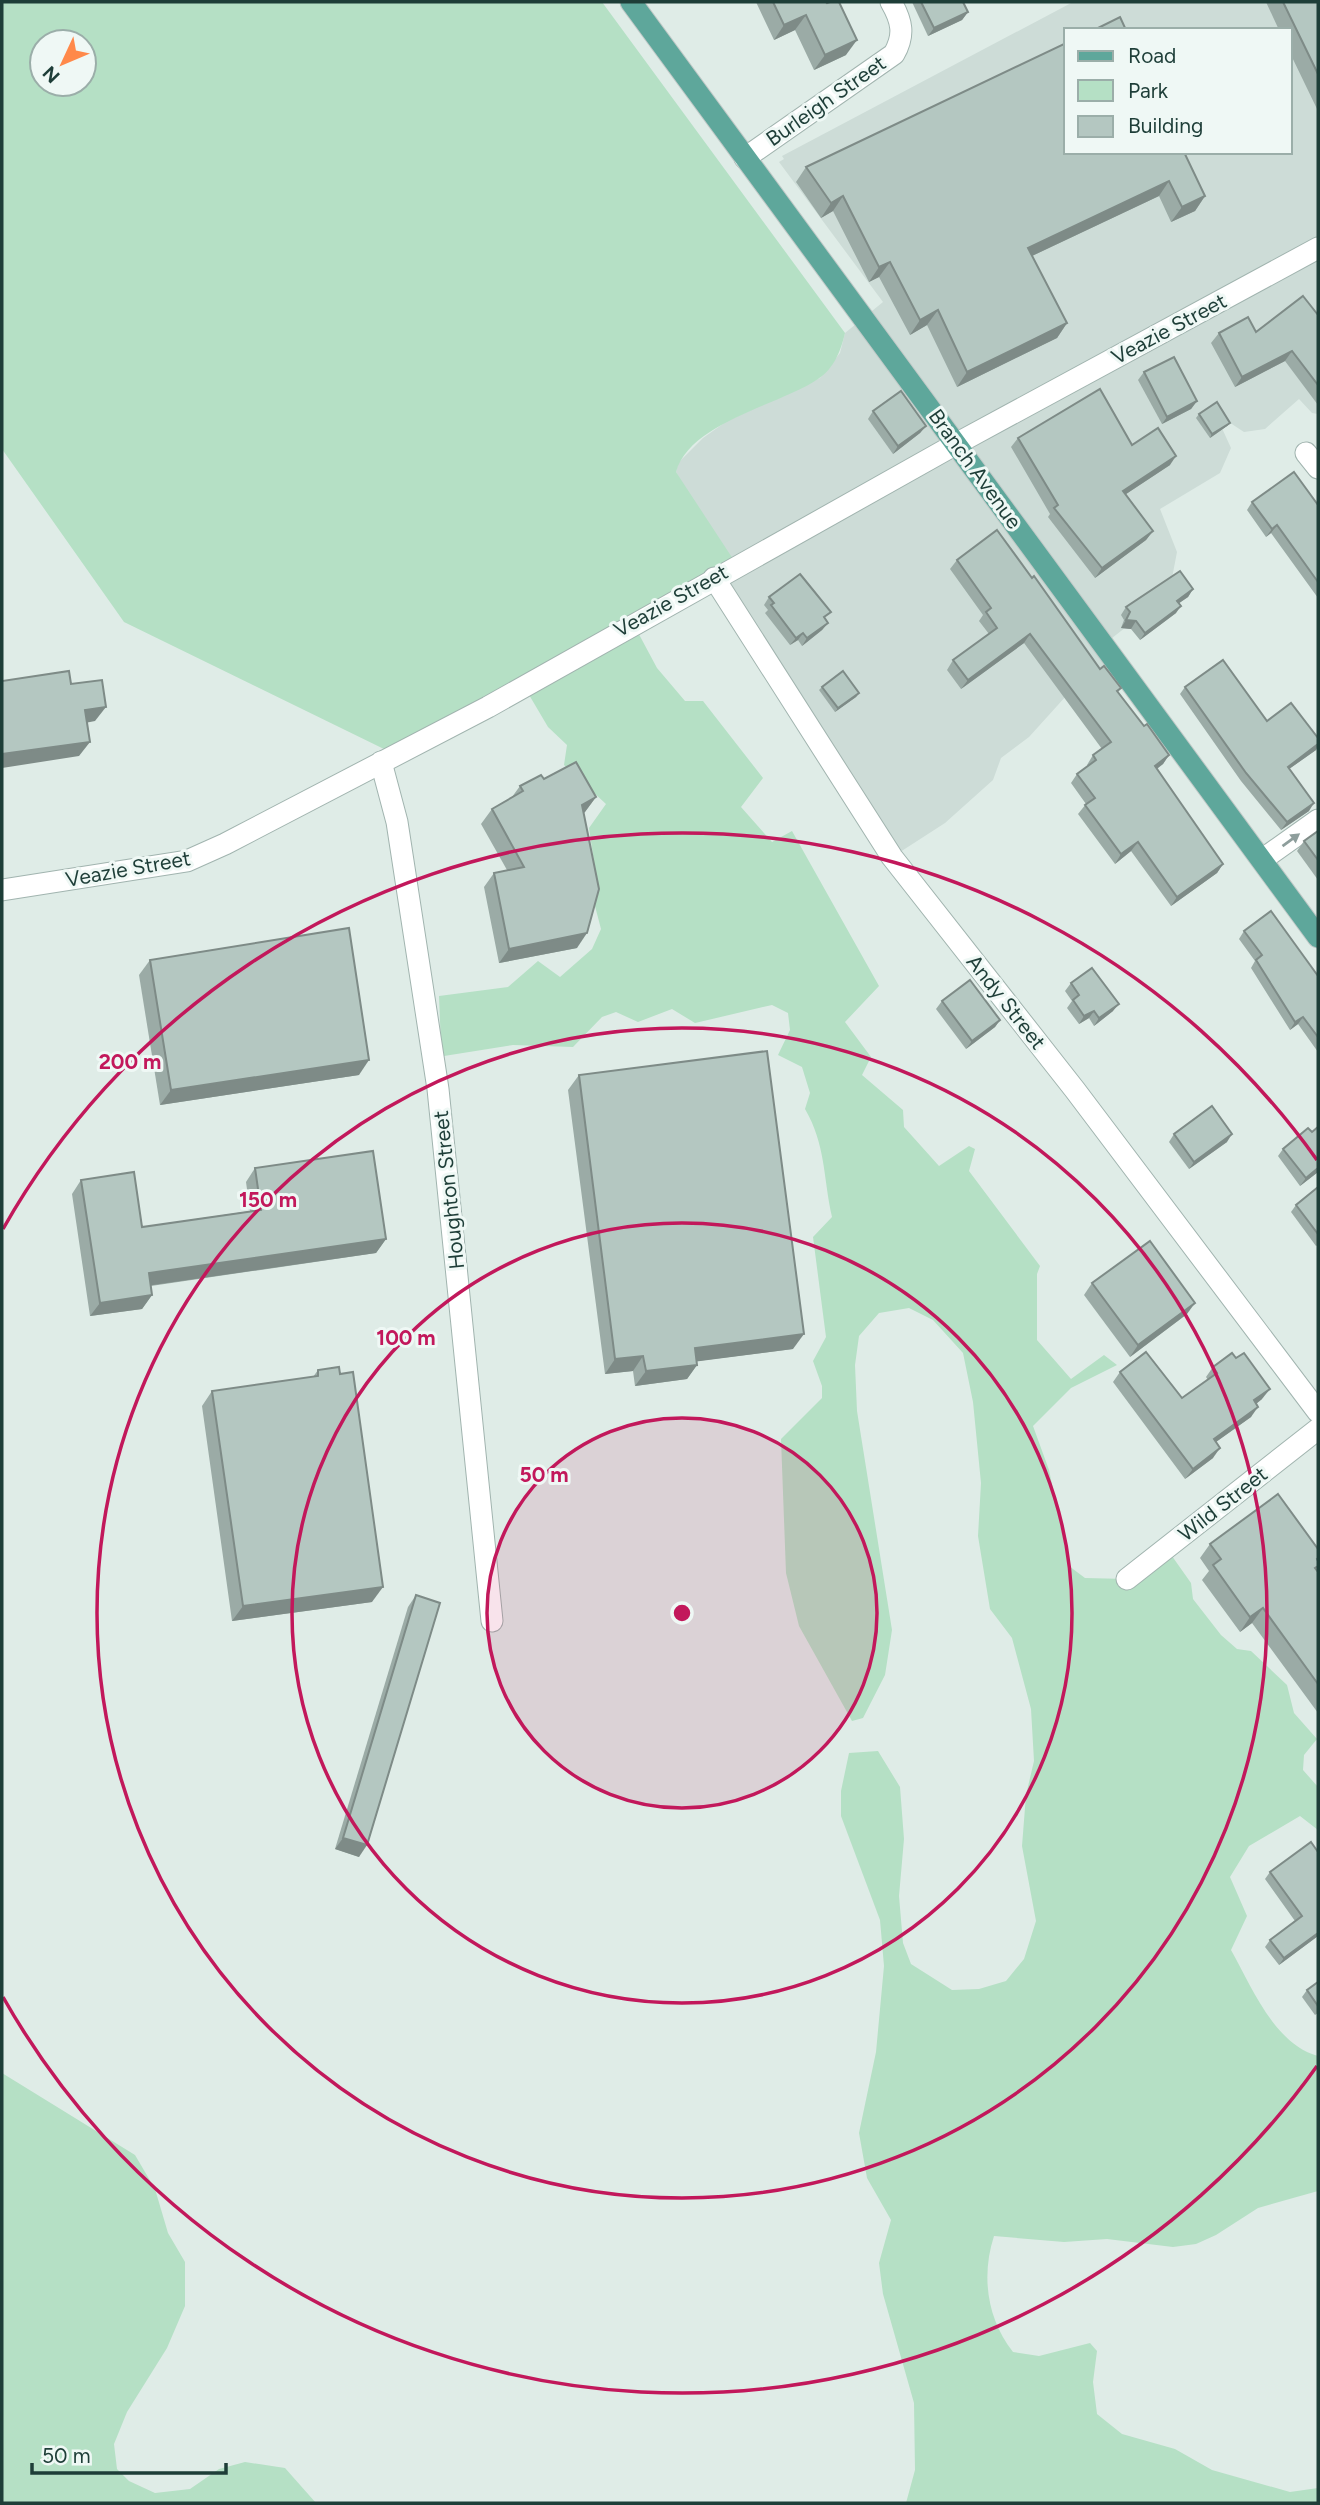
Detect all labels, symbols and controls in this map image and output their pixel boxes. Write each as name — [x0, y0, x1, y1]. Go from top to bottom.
north arrow — [28, 28, 98, 98]
legend — [1064, 28, 1292, 154]
text: Road — [1128, 43, 1176, 68]
street label: Burleigh Street — [761, 50, 891, 151]
text: N — [38, 61, 65, 88]
text: Park — [1128, 78, 1169, 103]
text: Building — [1128, 113, 1203, 138]
street label: Veazie Street — [1107, 288, 1231, 369]
street label: Branch Avenue — [924, 404, 1027, 533]
street label: Veazie Street — [609, 559, 732, 642]
one-way arrow — [1282, 833, 1300, 847]
street label: Veazie Street — [63, 845, 192, 892]
street label: Andy Street — [962, 949, 1051, 1054]
text: 200 m — [99, 1049, 161, 1074]
street label: Houghton Street — [428, 1109, 469, 1271]
text: 150 m — [239, 1187, 297, 1212]
text: 100 m — [376, 1325, 436, 1350]
street label: Wild Street — [1173, 1461, 1272, 1546]
text: 50 m — [519, 1462, 569, 1487]
centre of rings — [670, 1601, 694, 1625]
scale bar — [32, 2432, 226, 2476]
text: 50 m — [42, 2443, 91, 2468]

